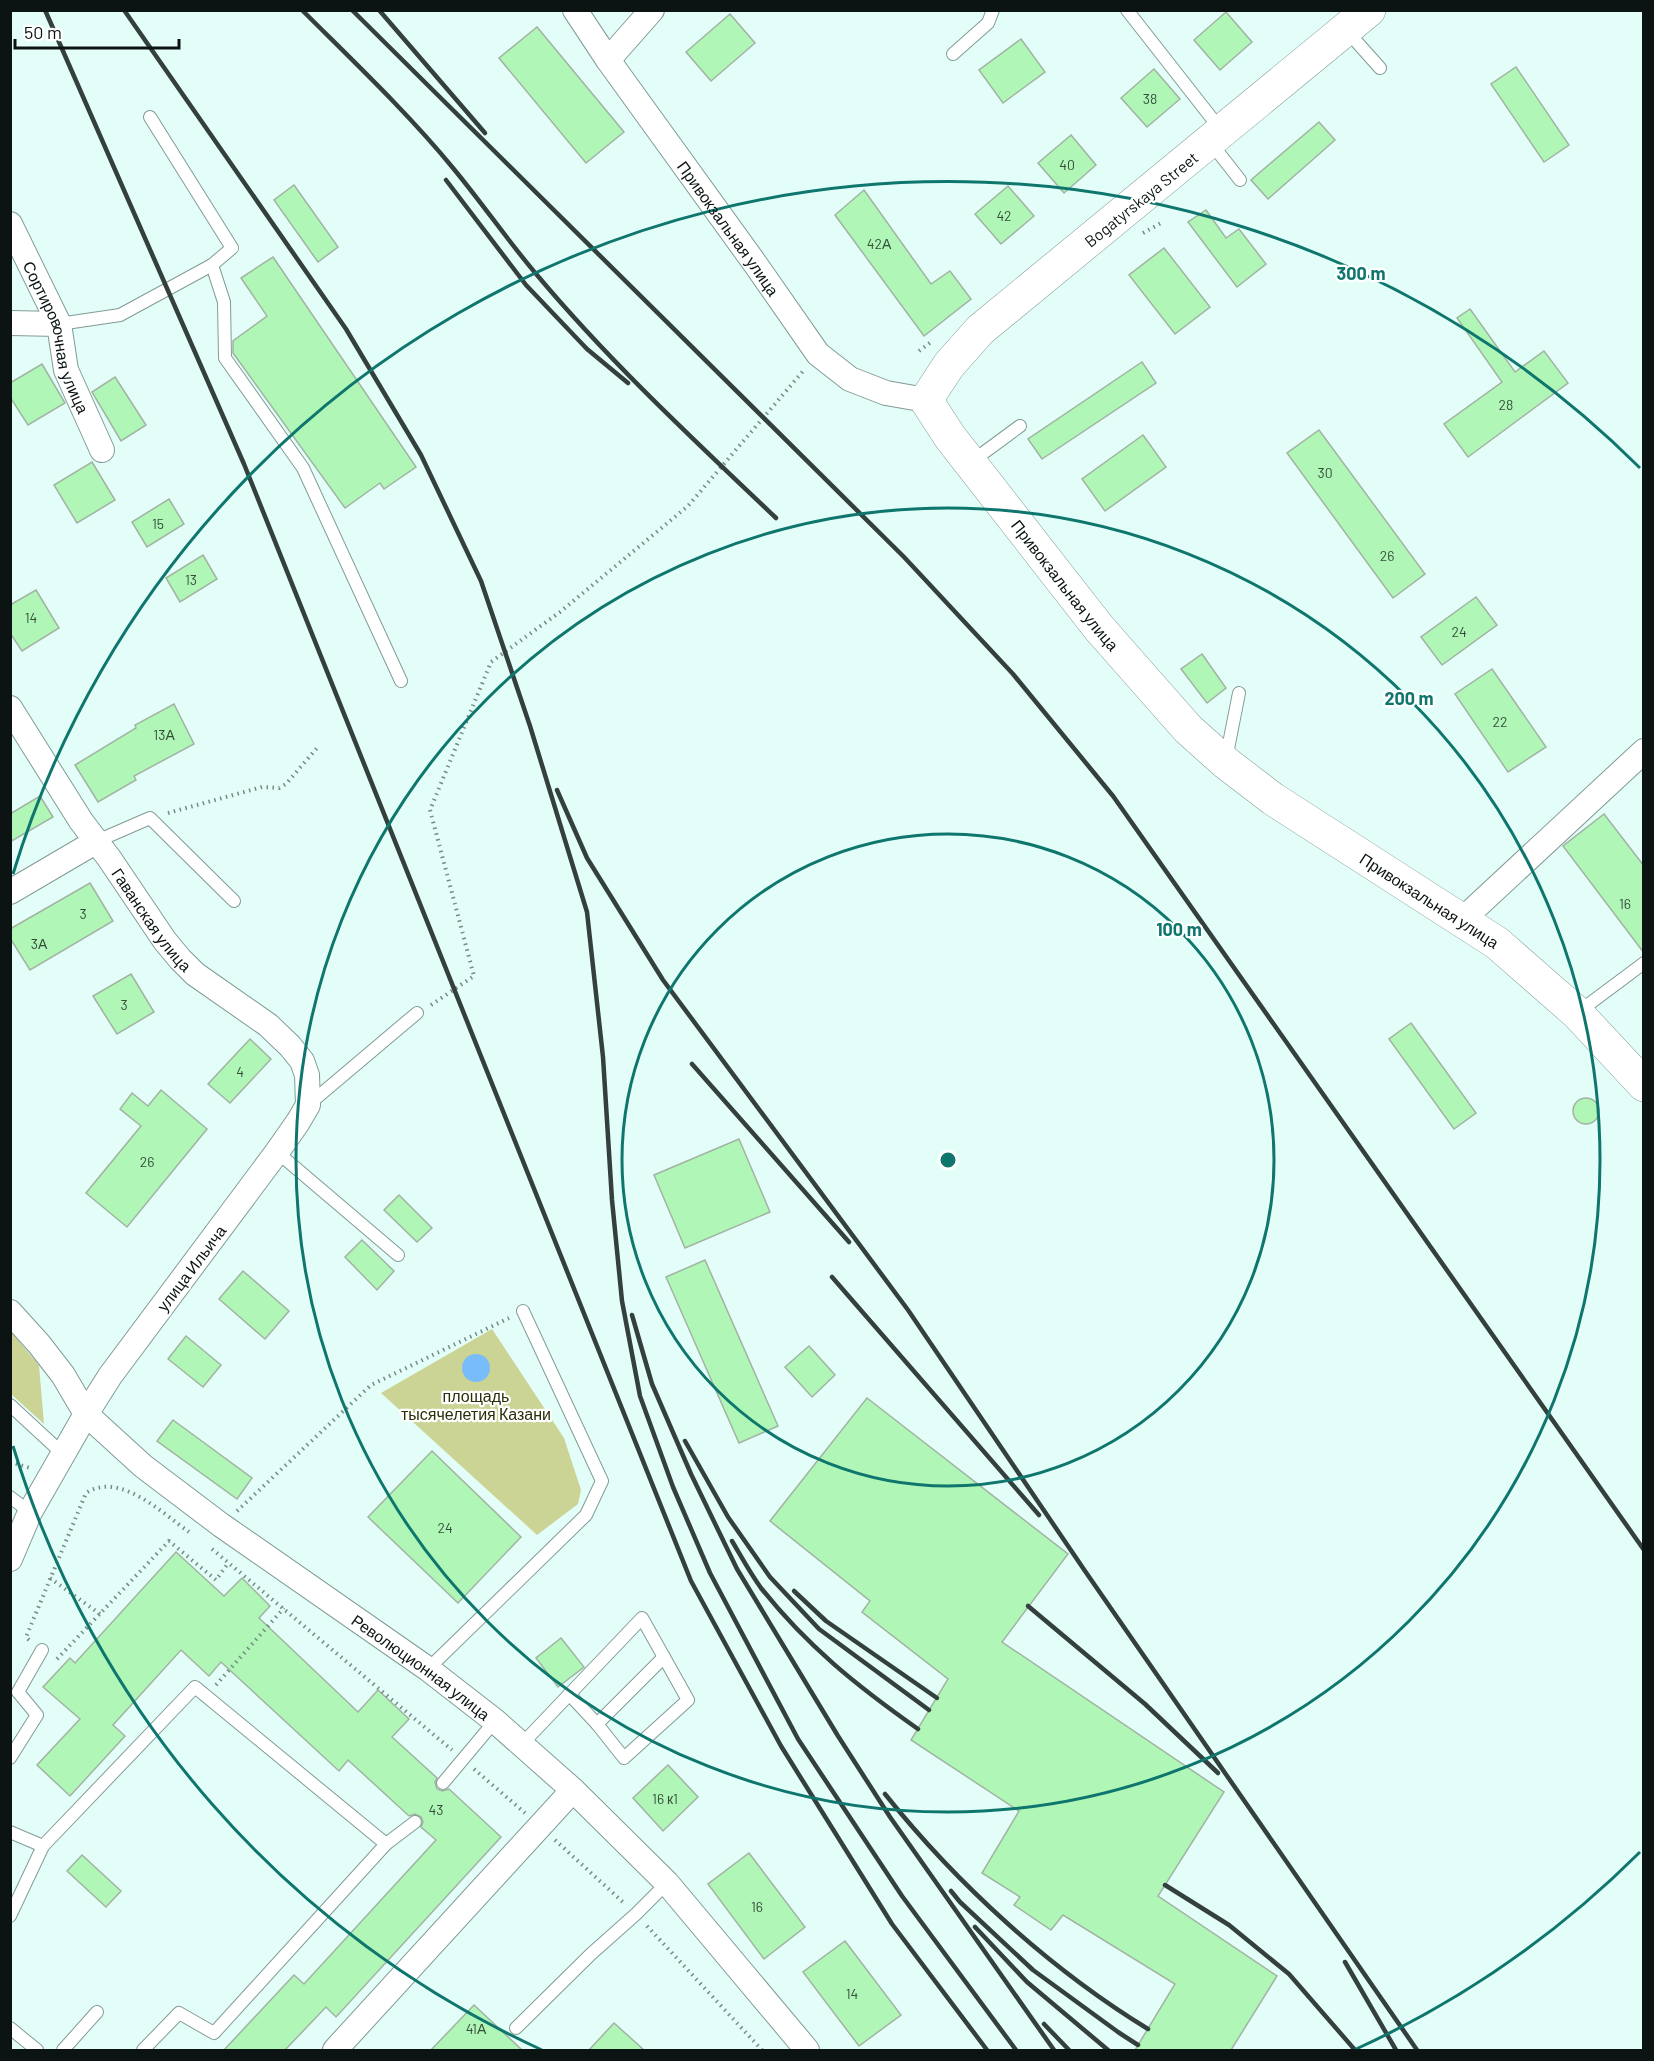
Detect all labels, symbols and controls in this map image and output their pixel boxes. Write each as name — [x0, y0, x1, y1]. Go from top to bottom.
scale bar — [15, 12, 178, 50]
text: 50 m — [24, 21, 62, 43]
house number: 38 — [1143, 90, 1157, 107]
street label: Bogatyrskaya Street — [1080, 147, 1202, 251]
house number: 40 — [1059, 156, 1075, 173]
street label: Привокзальная улица — [674, 157, 784, 299]
house number: 42 — [996, 207, 1012, 224]
house number: 42А — [867, 235, 892, 252]
street label: Сортировочная улица — [20, 258, 94, 416]
text: 300 m — [1337, 262, 1385, 284]
house number: 28 — [1499, 396, 1513, 413]
house number: 30 — [1317, 464, 1333, 481]
house number: 15 — [152, 515, 164, 532]
street label: Привокзальная улица — [1008, 515, 1123, 654]
house number: 26 — [1380, 547, 1394, 564]
house number: 13 — [185, 571, 197, 588]
house number: 14 — [25, 609, 37, 626]
house number: 24 — [1451, 623, 1467, 640]
text: 200 m — [1384, 687, 1434, 709]
house number: 22 — [1492, 713, 1508, 730]
house number: 13А — [153, 726, 175, 743]
street label: Привокзальная улица — [1357, 848, 1503, 952]
street label: Гаванская улица — [109, 864, 196, 975]
house number: 16 — [1619, 895, 1631, 912]
house number: 3 — [79, 905, 87, 922]
text: 100 m — [1156, 918, 1202, 940]
house number: 3А — [31, 935, 48, 952]
house number: 3 — [120, 996, 128, 1013]
house number: 4 — [236, 1063, 244, 1080]
centre of rings — [938, 1150, 958, 1170]
house number: 26 — [140, 1153, 154, 1170]
street label: улица Ильича — [153, 1221, 229, 1315]
park label: площадь тысячелетия Казани — [401, 1386, 551, 1423]
house number: 24 — [437, 1519, 453, 1536]
street label: Революционная улица — [349, 1610, 494, 1723]
house number: 16 к1 — [652, 1790, 678, 1807]
house number: 43 — [429, 1801, 443, 1818]
house number: 16 — [751, 1898, 763, 1915]
house number: 14 — [846, 1985, 858, 2002]
house number: 41А — [466, 2020, 487, 2037]

